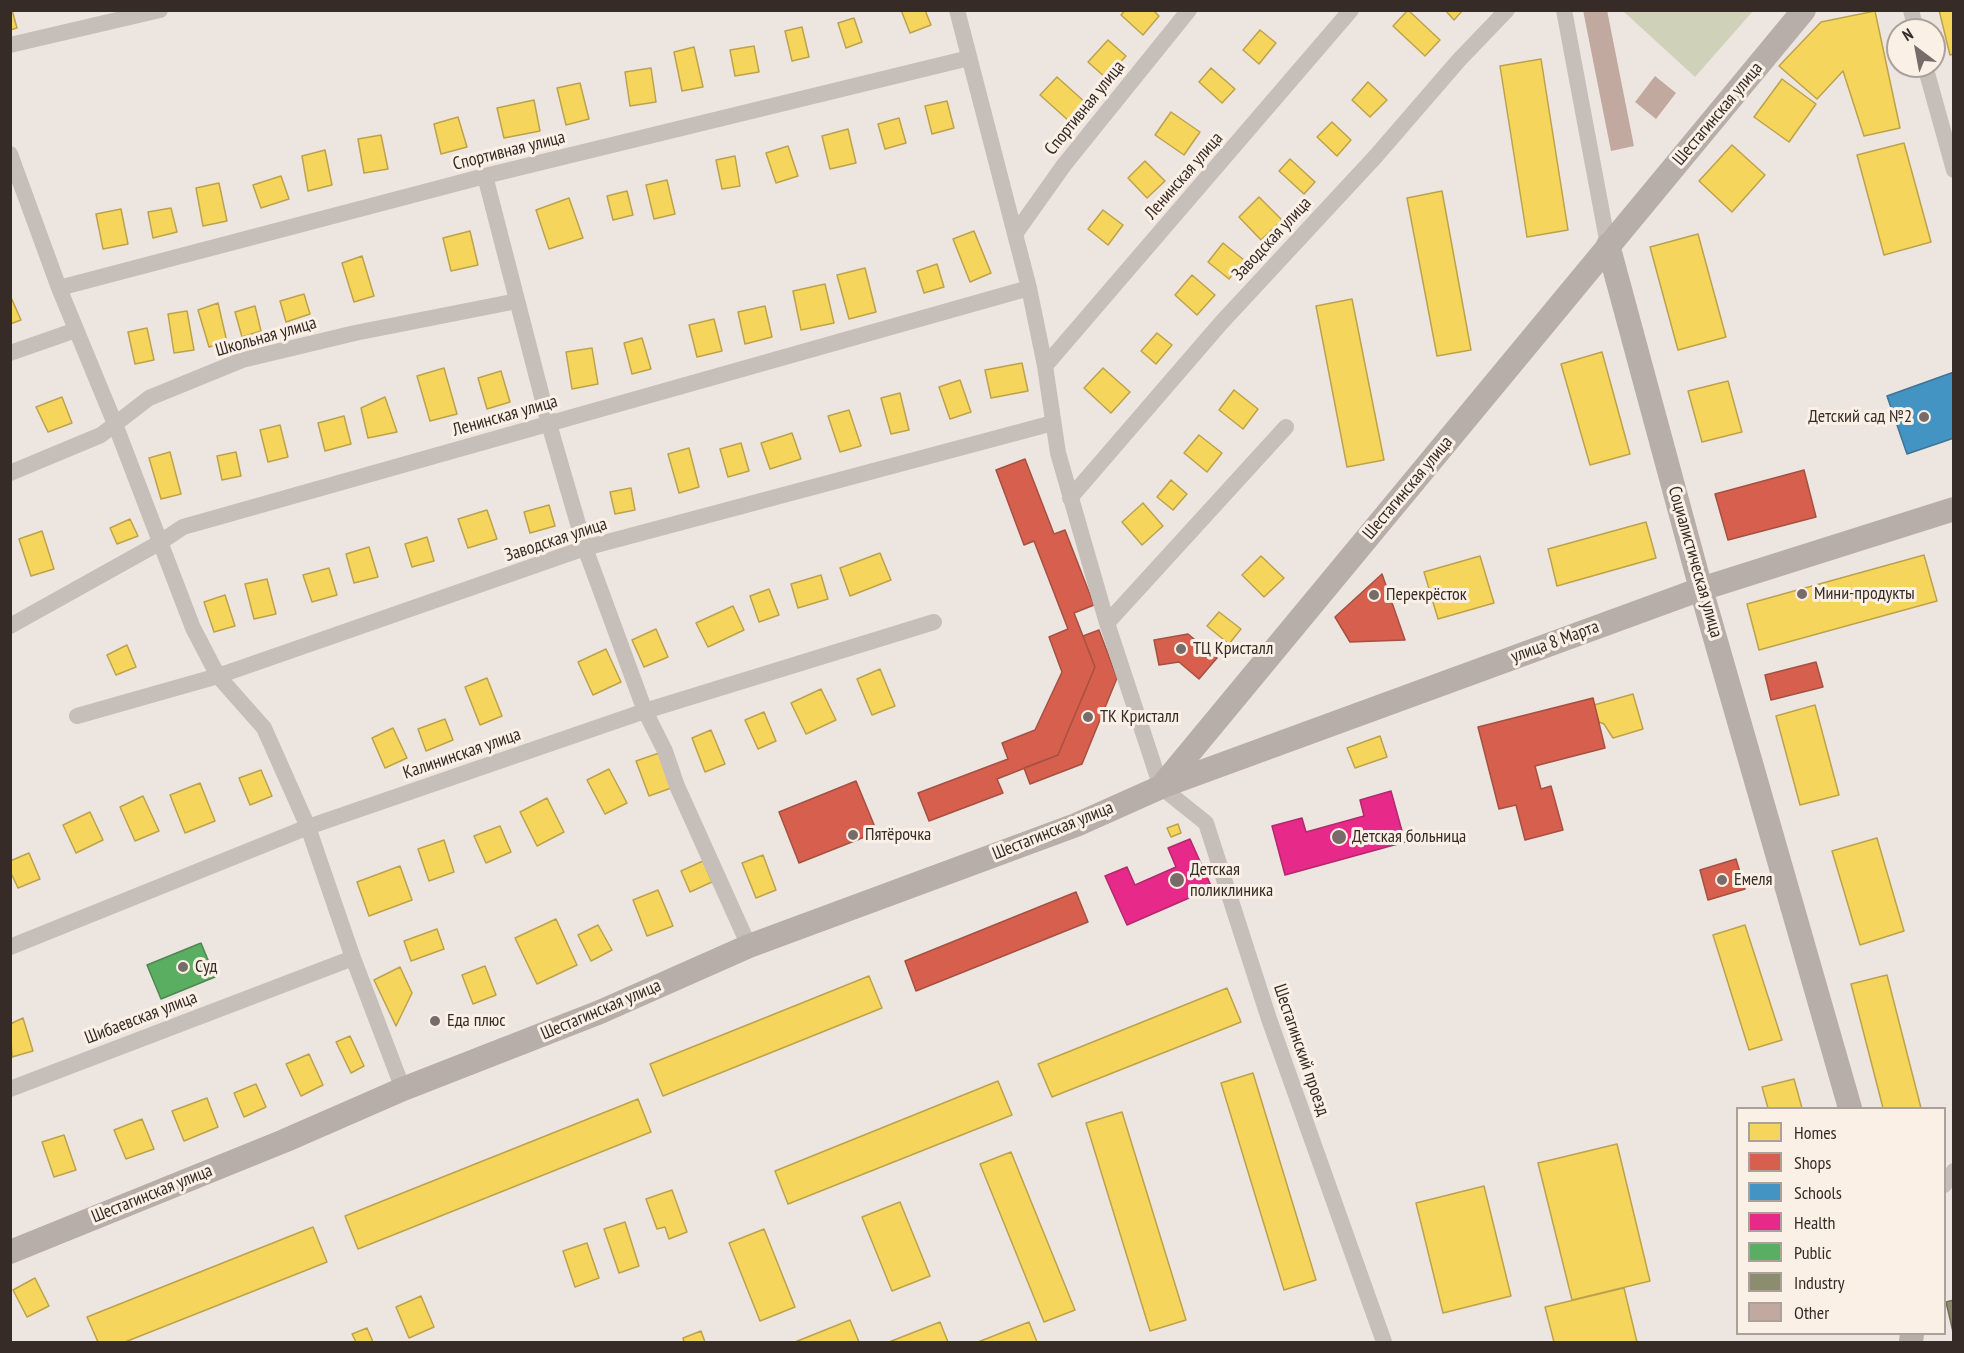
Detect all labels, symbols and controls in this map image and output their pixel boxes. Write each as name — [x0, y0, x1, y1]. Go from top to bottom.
north arrow — [1886, 18, 1946, 78]
text: N — [1899, 24, 1916, 45]
street label: Спортивная улица — [1040, 57, 1130, 159]
street label: Шестагинская улица — [1668, 58, 1768, 170]
street label: Спортивная улица — [451, 127, 567, 175]
street label: Ленинская улица — [1140, 128, 1228, 224]
street label: Заводская улица — [1228, 193, 1316, 285]
street label: Школьная улица — [213, 312, 319, 362]
street label: Ленинская улица — [450, 391, 560, 441]
place label: Детский сад №2 — [1808, 406, 1912, 428]
marker: Детский сад №2 — [1917, 410, 1931, 424]
street label: Шестагинская улица — [1358, 432, 1458, 544]
street label: Социалистическая улица — [1663, 484, 1727, 640]
street label: Заводская улица — [502, 513, 610, 567]
place label: Мини-продукты — [1814, 583, 1915, 605]
place label: Перекрёсток — [1386, 584, 1467, 606]
marker: Мини-продукты — [1795, 587, 1809, 601]
marker: Перекрёсток — [1367, 588, 1381, 602]
street label: улица 8 Марта — [1508, 616, 1602, 668]
place label: ТЦ Кристалл — [1193, 638, 1273, 660]
marker: ТЦ Кристалл — [1174, 642, 1188, 656]
place label: ТК Кристалл — [1100, 706, 1179, 728]
marker: ТК Кристалл — [1081, 710, 1095, 724]
street label: Калининская улица — [400, 724, 524, 784]
street label: Шестагинская улица — [989, 797, 1117, 865]
place label: Пятёрочка — [865, 824, 931, 846]
place label: Детская больница — [1352, 826, 1466, 848]
marker: Пятёрочка — [846, 828, 860, 842]
marker: Детская больница — [1330, 828, 1348, 846]
place label: Детская поликлиника — [1190, 859, 1273, 902]
place label: Емеля — [1734, 869, 1773, 891]
marker: Детская поликлиника — [1168, 871, 1186, 889]
marker: Емеля — [1715, 873, 1729, 887]
place label: Суд — [195, 956, 218, 978]
marker: Суд — [176, 960, 190, 974]
street label: Шестагинская улица — [538, 975, 664, 1045]
street label: Шестагинский проезд — [1268, 981, 1334, 1119]
street label: Шибаевская улица — [82, 987, 200, 1049]
place label: Еда плюс — [447, 1010, 506, 1032]
marker: Еда плюс — [428, 1014, 442, 1028]
legend — [1736, 1107, 1946, 1335]
text: Homes — [1794, 1121, 1837, 1144]
text: Shops — [1794, 1151, 1831, 1174]
street label: Шестагинская улица — [88, 1160, 216, 1228]
text: Schools — [1794, 1181, 1842, 1204]
text: Health — [1794, 1211, 1835, 1234]
text: Public — [1794, 1241, 1832, 1264]
text: Industry — [1794, 1271, 1844, 1294]
text: Other — [1794, 1301, 1829, 1324]

